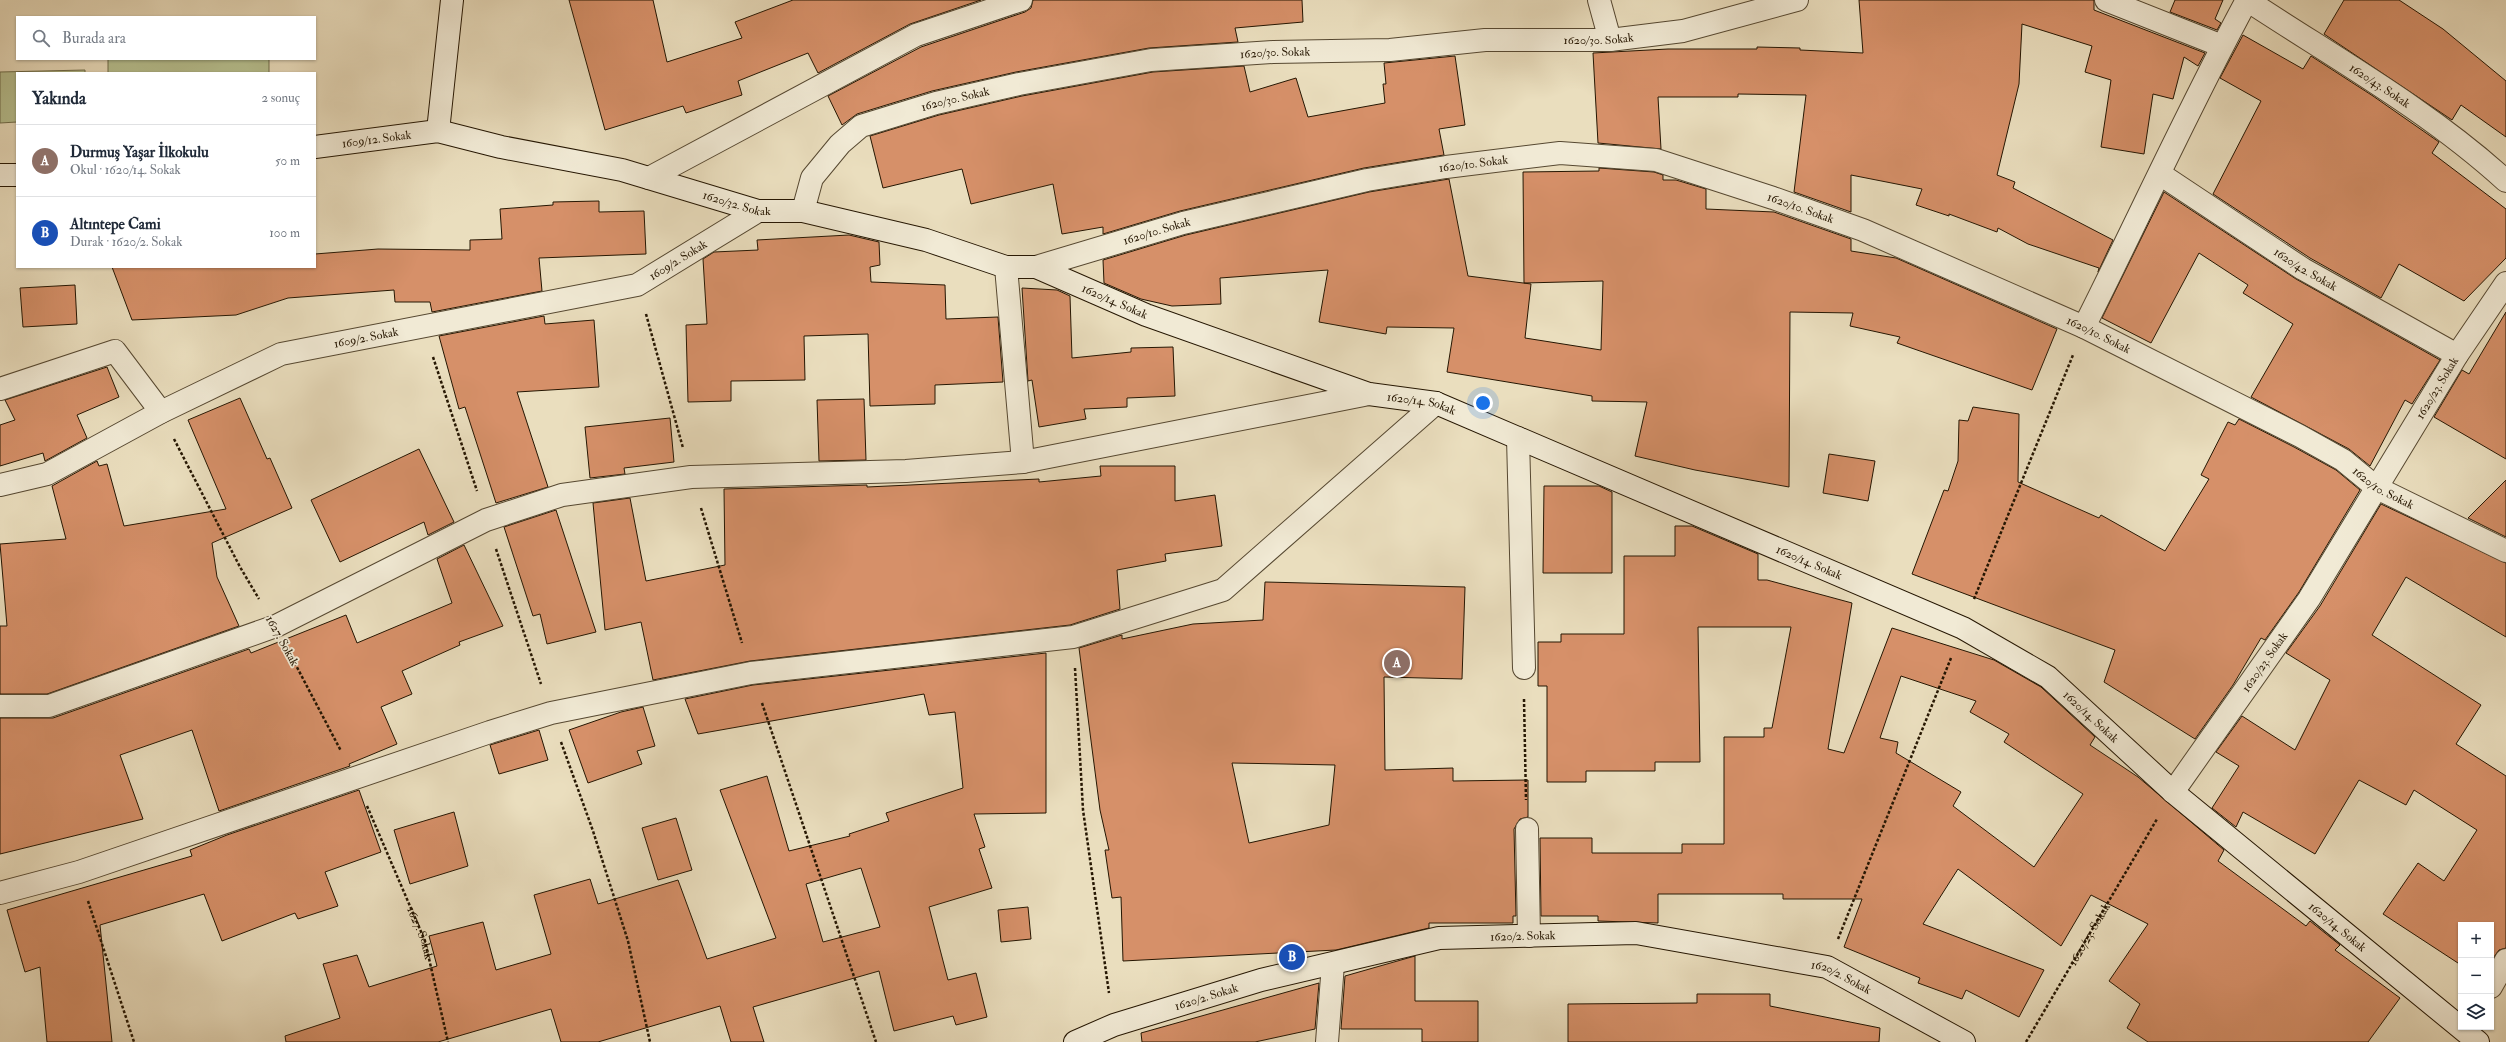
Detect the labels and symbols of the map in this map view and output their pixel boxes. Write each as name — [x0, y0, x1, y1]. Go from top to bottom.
street label: 1620/30. Sokak — [1563, 30, 1635, 48]
street label: 1620/30. Sokak — [1240, 44, 1310, 62]
street label: 1620/43. Sokak — [2347, 60, 2413, 111]
street label: 1620/30. Sokak — [919, 83, 991, 115]
street label: 1609/12. Sokak — [341, 127, 412, 151]
street label: 1620/10. Sokak — [1438, 152, 1509, 176]
street label: 1620/32. Sokak — [701, 187, 771, 219]
street label: 1620/10. Sokak — [1766, 189, 1836, 227]
street label: 1620/10. Sokak — [1121, 214, 1192, 248]
street label: 1609/2. Sokak — [646, 236, 710, 283]
street label: 1620/42. Sokak — [2271, 244, 2340, 294]
street label: 1620/14. Sokak — [1080, 280, 1150, 322]
street label: 1620/10. Sokak — [2064, 313, 2133, 357]
street label: 1609/2. Sokak — [333, 324, 400, 351]
street label: 1620/23. Sokak — [2412, 354, 2462, 422]
street label: 1620/14. Sokak — [1386, 389, 1458, 418]
your location — [1473, 393, 1493, 413]
street label: 1620/10. Sokak — [2349, 463, 2417, 512]
street label: 1620/14. Sokak — [1774, 542, 1845, 583]
street label: 1627. Sokak — [262, 613, 302, 669]
street label: 1620/23. Sokak — [2238, 629, 2291, 695]
pin: A — [1384, 648, 1410, 678]
street label: 1620/14. Sokak — [2060, 687, 2122, 746]
street label: 1620/14. Sokak — [2306, 899, 2370, 955]
street label: 1620/23. Sokak — [2065, 900, 2114, 968]
street label: 1627. Sokak — [404, 904, 437, 961]
street label: 1620/2. Sokak — [1490, 928, 1556, 944]
pin: B — [1279, 942, 1305, 972]
street label: 1620/2. Sokak — [1810, 957, 1874, 997]
street label: 1620/2. Sokak — [1173, 980, 1240, 1014]

